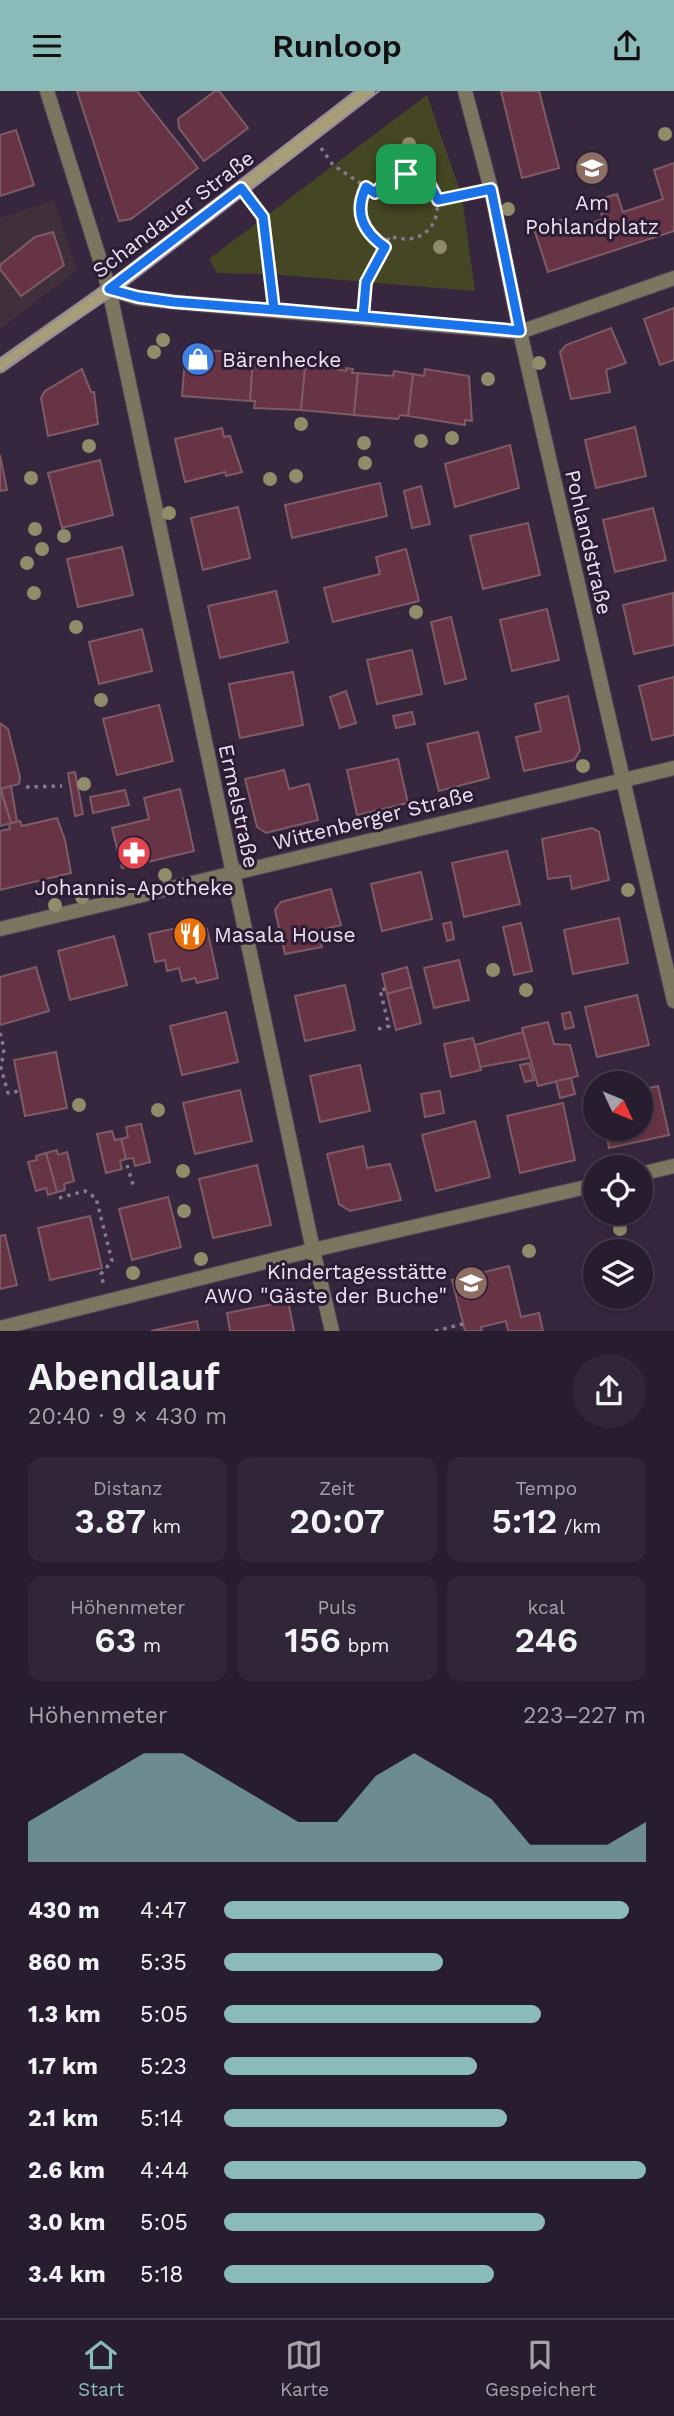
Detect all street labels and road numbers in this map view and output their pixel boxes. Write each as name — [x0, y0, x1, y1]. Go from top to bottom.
street label: Schandauer Straße — [87, 145, 259, 283]
street label: Pohlandstraße — [560, 467, 618, 617]
street label: Ermelstraße — [214, 742, 264, 870]
street label: Wittenberger Straße — [270, 781, 476, 855]

